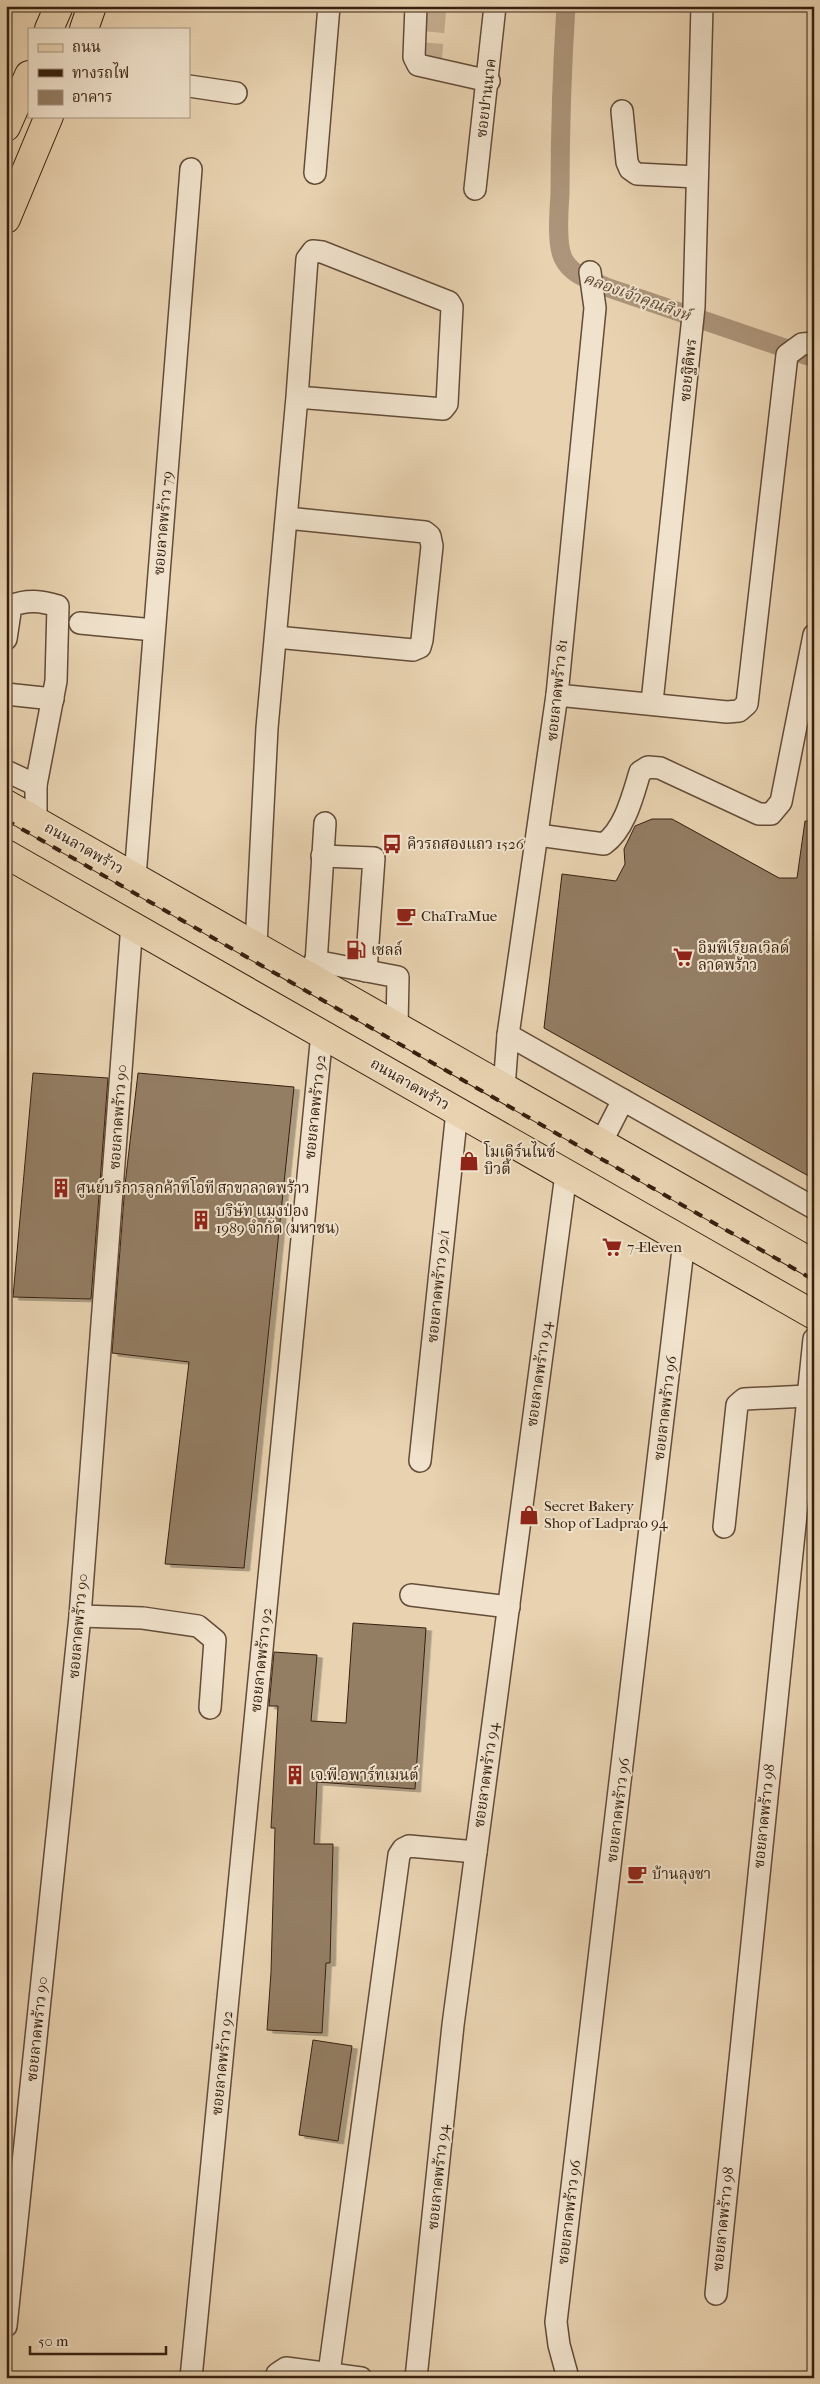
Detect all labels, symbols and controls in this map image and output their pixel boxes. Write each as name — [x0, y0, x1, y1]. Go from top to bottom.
legend — [28, 28, 190, 118]
text: ถนน — [72, 38, 101, 56]
street label: ซอยปานนาค — [472, 57, 500, 139]
text: ทางรถไฟ — [72, 62, 129, 82]
text: อาคาร — [72, 88, 112, 106]
water label: คลองเจ้าคุณสิงห์ — [581, 268, 696, 327]
street label: ซอยฐิติพร — [676, 338, 700, 402]
street label: ซอยลาดพร้าว 79 — [149, 470, 177, 576]
street label: ซอยลาดพร้าว 81 — [543, 638, 571, 742]
street label: ถนนลาดพร้าว — [41, 818, 127, 878]
bus stop icon: คิวรถสองแถว 1526 — [381, 833, 403, 855]
place label: คิวรถสองแถว 1526 — [407, 835, 525, 853]
cafe icon: ChaTraMue — [395, 905, 417, 927]
place label: ChaTraMue — [421, 907, 498, 925]
place label: อิมพีเรียลเวิลด์ ลาดพร้าว — [698, 938, 789, 974]
fuel station icon: เชลล์ — [345, 939, 367, 961]
place label: เชลล์ — [371, 940, 403, 959]
supermarket icon: อิมพีเรียลเวิลด์ ลาดพร้าว — [672, 946, 694, 968]
street label: ซอยลาดพร้าว 92 — [301, 1054, 329, 1160]
street label: ถนนลาดพร้าว — [367, 1054, 453, 1114]
street label: ซอยลาดพร้าว 90 — [105, 1064, 131, 1170]
place label: โมเดิร์นไนซ์ บิวตี้ — [483, 1141, 556, 1178]
shop icon: โมเดิร์นไนซ์ บิวตี้ — [458, 1150, 480, 1172]
building icon: ศูนย์บริการลูกค้าทีโอที สาขาลาดพร้าว — [50, 1177, 72, 1199]
place label: ศูนย์บริการลูกค้าทีโอที สาขาลาดพร้าว — [76, 1177, 309, 1198]
place label: บริษัท แมงป่อง 1989 จำกัด (มหาชน) — [216, 1202, 339, 1237]
building icon: บริษัท แมงป่อง 1989 จำกัด (มหาชน) — [190, 1209, 212, 1231]
street label: ซอยลาดพร้าว 92/1 — [423, 1228, 453, 1344]
supermarket icon: 7-Eleven — [601, 1236, 623, 1258]
place label: 7-Eleven — [627, 1238, 682, 1256]
street label: ซอยลาดพร้าว 94 — [523, 1319, 555, 1428]
street label: ซอยลาดพร้าว 96 — [650, 1354, 680, 1461]
place label: Secret Bakery Shop of Ladprao 94 — [544, 1497, 669, 1532]
shop icon: Secret Bakery Shop of Ladprao 94 — [518, 1504, 540, 1526]
street label: ซอยลาดพร้าว 90 — [64, 1573, 92, 1679]
street label: ซอยลาดพร้าว 92 — [247, 1607, 275, 1713]
street label: ซอยลาดพร้าว 94 — [470, 1720, 502, 1829]
street label: ซอยลาดพร้าว 96 — [603, 1756, 633, 1863]
street label: ซอยลาดพร้าว 98 — [750, 1763, 778, 1869]
building icon: เจ.พี.อพาร์ทเมนต์ — [284, 1764, 306, 1786]
place label: เจ.พี.อพาร์ทเมนต์ — [310, 1765, 419, 1784]
cafe icon: บ้านลุงชา — [626, 1863, 648, 1885]
place label: บ้านลุงชา — [652, 1865, 711, 1885]
street label: ซอยลาดพร้าว 90 — [23, 1976, 51, 2082]
street label: ซอยลาดพร้าว 92 — [208, 2010, 236, 2116]
street label: ซอยลาดพร้าว 94 — [424, 2122, 453, 2231]
street label: ซอยลาดพร้าว 96 — [554, 2158, 584, 2265]
street label: ซอยลาดพร้าว 98 — [709, 2166, 737, 2272]
scale bar — [30, 2324, 166, 2356]
text: 50 m — [38, 2332, 69, 2350]

